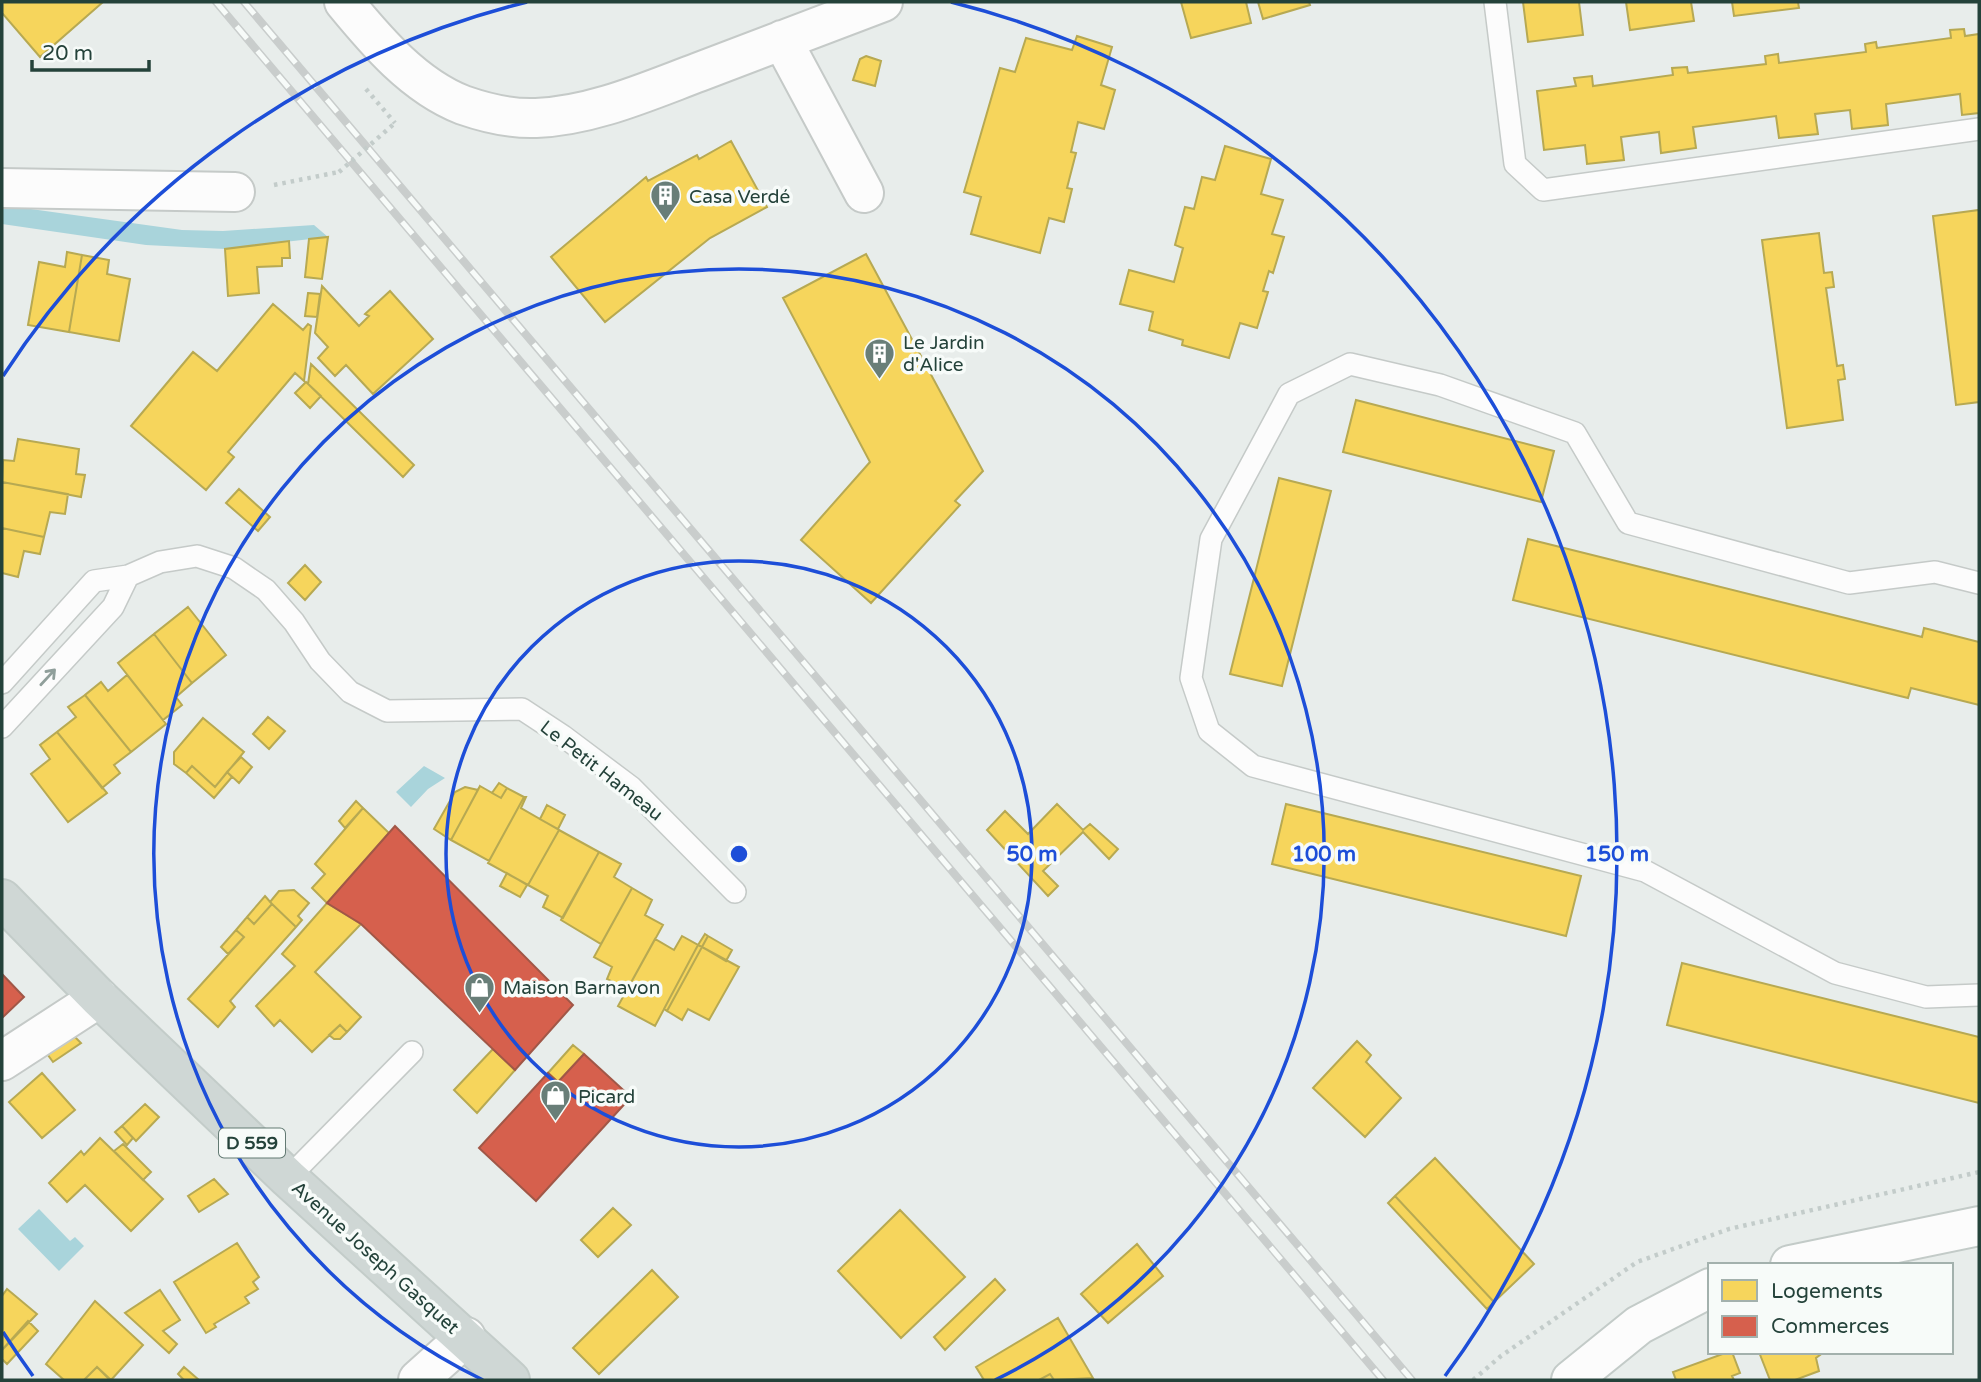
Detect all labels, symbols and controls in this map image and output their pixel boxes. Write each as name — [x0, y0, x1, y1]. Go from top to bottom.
scale bar — [32, 28, 149, 72]
text: 20 m — [42, 41, 93, 66]
building icon: Casa Verdé — [649, 179, 683, 223]
place label: Casa Verdé — [689, 186, 790, 208]
place label: Le Jardin d'Alice — [903, 332, 984, 376]
building icon: Le Jardin d'Alice — [863, 336, 897, 380]
one-way arrow — [40, 669, 57, 686]
street label: Le Petit Hameau — [536, 716, 667, 825]
centre of rings — [727, 842, 751, 866]
text: 50 m — [1006, 842, 1058, 867]
text: 100 m — [1292, 842, 1356, 867]
text: 150 m — [1585, 842, 1649, 867]
shop icon: Maison Barnavon — [463, 970, 497, 1014]
place label: Maison Barnavon — [503, 977, 660, 999]
shop icon: Picard — [538, 1079, 572, 1123]
place label: Picard — [578, 1086, 635, 1108]
road number: D 559 — [219, 1128, 285, 1158]
street label: Avenue Joseph Gasquet — [287, 1177, 464, 1339]
legend — [1708, 1263, 1953, 1354]
text: Logements — [1771, 1279, 1883, 1304]
text: Commerces — [1771, 1314, 1889, 1339]

